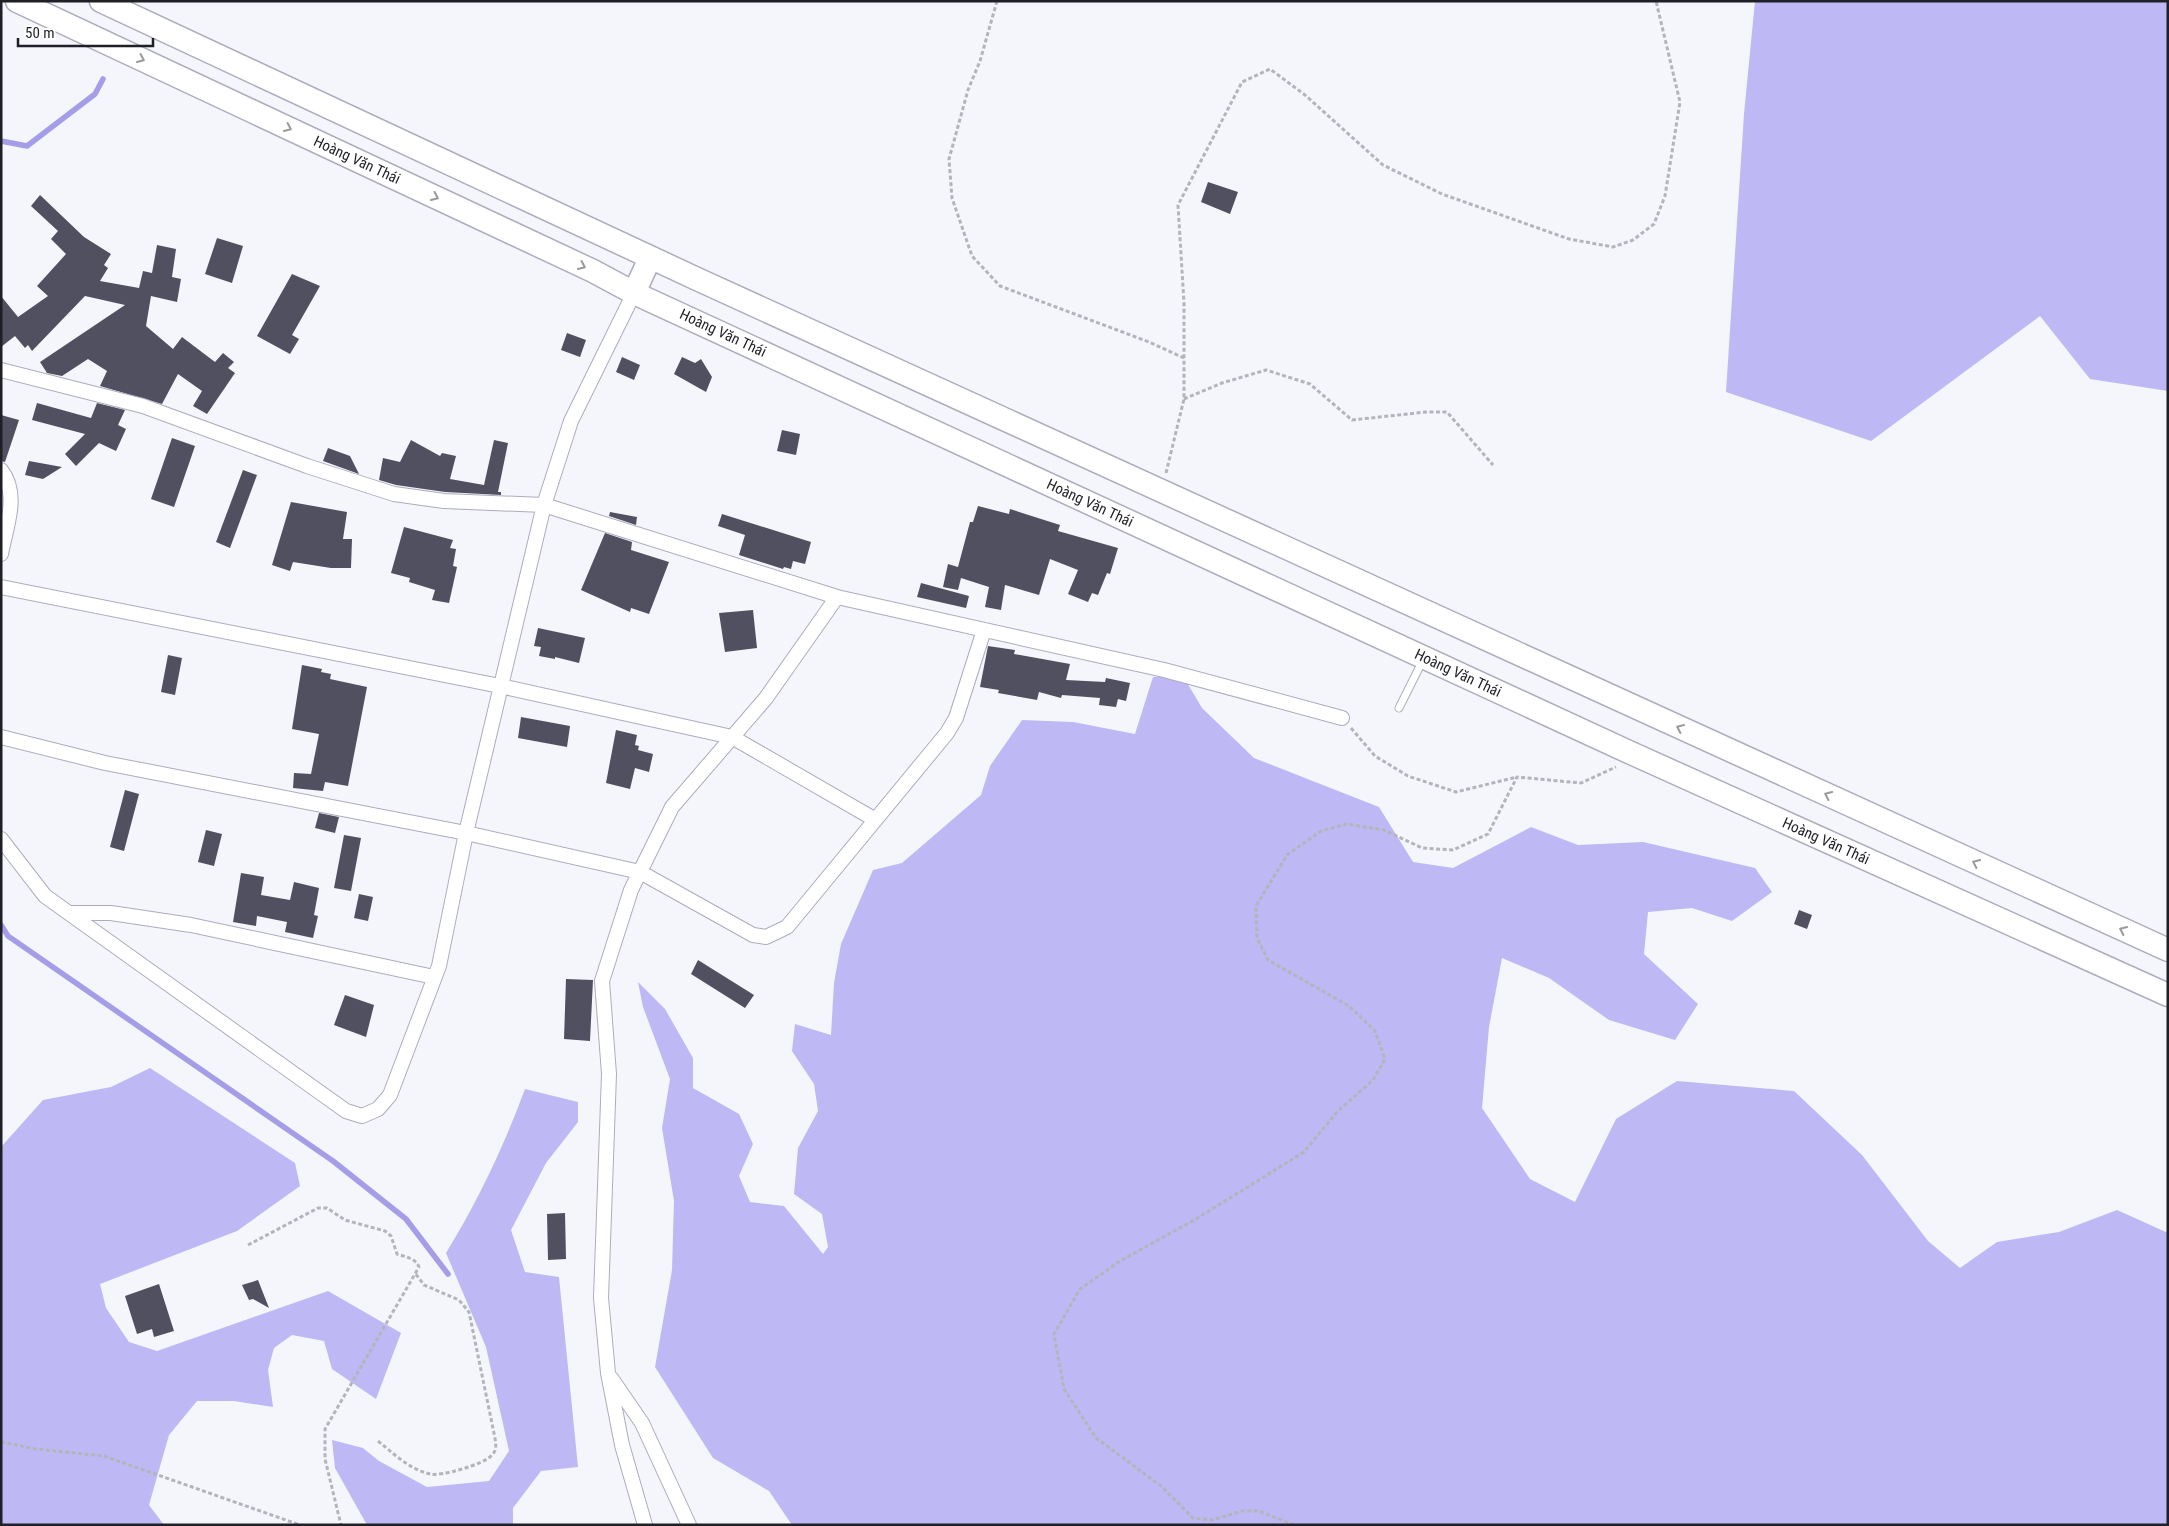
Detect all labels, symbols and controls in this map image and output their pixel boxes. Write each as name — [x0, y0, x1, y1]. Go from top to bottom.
scale bar — [18, 15, 152, 47]
text: 50 m — [25, 24, 55, 42]
one-way arrow — [136, 53, 145, 63]
one-way arrow — [283, 122, 292, 132]
street label: Hoàng Văn Thái — [311, 132, 403, 188]
one-way arrow — [430, 190, 439, 201]
one-way arrow — [577, 259, 586, 270]
street label: Hoàng Văn Thái — [677, 305, 769, 361]
street label: Hoàng Văn Thái — [1044, 475, 1136, 531]
street label: Hoàng Văn Thái — [1412, 645, 1504, 701]
one-way arrow — [1676, 723, 1685, 734]
one-way arrow — [1824, 791, 1833, 801]
street label: Hoàng Văn Thái — [1780, 814, 1872, 868]
one-way arrow — [1972, 858, 1981, 869]
one-way arrow — [2119, 926, 2128, 937]

